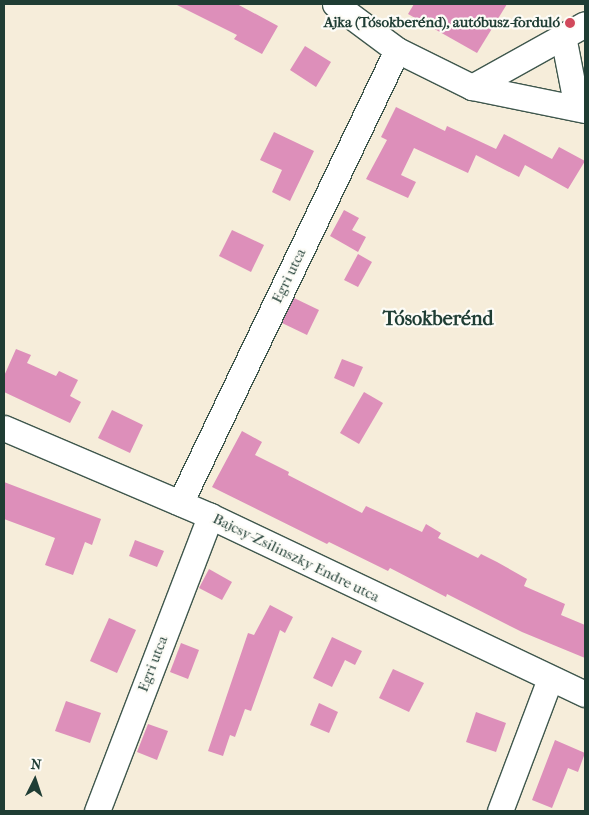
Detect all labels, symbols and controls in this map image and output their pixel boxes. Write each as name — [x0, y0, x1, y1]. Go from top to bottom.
place label: Ajka (Tósokberénd), autóbusz-forduló — [324, 14, 560, 32]
marker: Ajka (Tósokberénd), autóbusz-forduló — [564, 17, 576, 29]
street label: Egri utca — [268, 246, 310, 306]
district label: Tósokberénd — [383, 306, 493, 330]
street label: Bajcsy-Zsilinszky Endre utca — [210, 510, 382, 606]
street label: Egri utca — [134, 633, 172, 695]
north arrow — [10, 755, 60, 805]
text: N — [30, 756, 42, 773]

